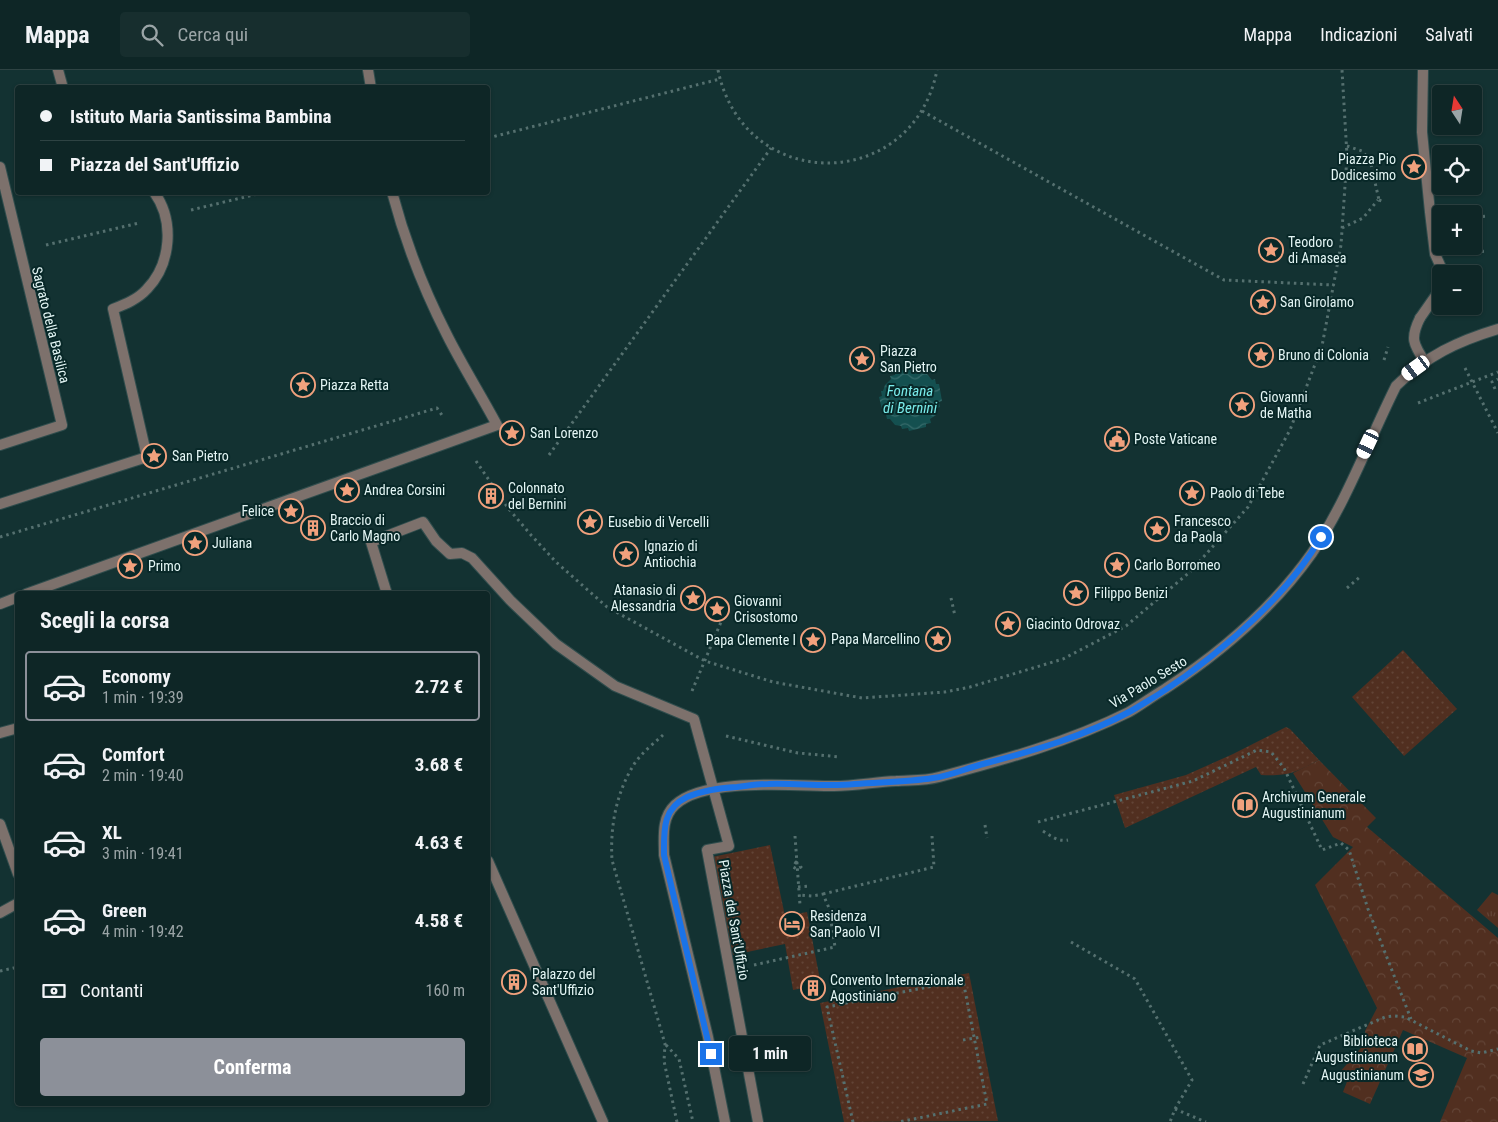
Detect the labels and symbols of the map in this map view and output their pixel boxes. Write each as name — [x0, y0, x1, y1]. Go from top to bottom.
north arrow — [1432, 85, 1482, 135]
place label: Piazza Pio Dodicesimo — [1331, 151, 1396, 183]
place icon: Piazza Pio Dodicesimo — [1401, 154, 1427, 180]
place label: Teodoro di Amasea — [1288, 234, 1346, 266]
place icon: Teodoro di Amasea — [1258, 237, 1284, 263]
street label: Sagrato della Basilica — [29, 265, 73, 385]
place icon: San Girolamo — [1250, 289, 1276, 315]
place label: San Girolamo — [1280, 294, 1354, 310]
place icon: Bruno di Colonia — [1248, 342, 1274, 368]
place label: Piazza San Pietro — [880, 343, 937, 375]
place icon: Piazza San Pietro — [849, 346, 875, 372]
place label: Bruno di Colonia — [1278, 347, 1369, 363]
car — [1399, 353, 1432, 383]
place icon: Piazza Retta — [290, 372, 316, 398]
place label: Piazza Retta — [320, 377, 389, 393]
water label: Fontana di Bernini — [883, 382, 938, 417]
place label: Giovanni de Matha — [1260, 389, 1312, 421]
place icon: Giovanni de Matha — [1229, 392, 1255, 418]
place icon: San Lorenzo — [499, 420, 525, 446]
place label: San Lorenzo — [530, 425, 598, 441]
public building icon: Poste Vaticane — [1104, 426, 1130, 452]
car — [1354, 427, 1381, 461]
place label: Poste Vaticane — [1134, 431, 1218, 447]
place icon: San Pietro — [141, 443, 167, 469]
place label: San Pietro — [172, 448, 229, 464]
place icon: Andrea Corsini — [334, 477, 360, 503]
place label: Colonnato del Bernini — [508, 480, 566, 512]
place icon: Paolo di Tebe — [1179, 480, 1205, 506]
place label: Andrea Corsini — [364, 482, 445, 498]
building icon: Colonnato del Bernini — [478, 483, 504, 509]
place label: Paolo di Tebe — [1210, 485, 1285, 501]
place icon: Felice — [278, 498, 304, 524]
place label: Felice — [241, 503, 274, 519]
place icon: Eusebio di Vercelli — [577, 509, 603, 535]
place label: Braccio di Carlo Magno — [330, 512, 400, 544]
place label: Francesco da Paola — [1174, 513, 1231, 545]
place label: Eusebio di Vercelli — [608, 514, 709, 530]
building icon: Braccio di Carlo Magno — [300, 515, 326, 541]
place icon: Francesco da Paola — [1144, 516, 1170, 542]
route start — [1310, 526, 1332, 548]
place icon: Juliana — [182, 530, 208, 556]
place label: Juliana — [212, 535, 252, 551]
place label: Ignazio di Antiochia — [644, 538, 698, 570]
place icon: Ignazio di Antiochia — [613, 541, 639, 567]
place icon: Carlo Borromeo — [1104, 552, 1130, 578]
place icon: Primo — [117, 553, 143, 579]
place label: Carlo Borromeo — [1134, 557, 1221, 573]
place label: Primo — [148, 558, 181, 574]
place icon: Filippo Benizi — [1063, 580, 1089, 606]
place label: Atanasio di Alessandria — [611, 582, 676, 614]
place icon: Atanasio di Alessandria — [680, 585, 706, 611]
place label: Filippo Benizi — [1094, 585, 1168, 601]
place label: Giovanni Crisostomo — [734, 593, 798, 625]
place icon: Giovanni Crisostomo — [704, 596, 730, 622]
place icon: Giacinto Odrovaz — [995, 611, 1021, 637]
place label: Giacinto Odrovaz — [1026, 616, 1120, 632]
place icon: Papa Marcellino — [925, 626, 951, 652]
place icon: Papa Clemente I — [800, 627, 826, 653]
place label: Papa Marcellino — [831, 631, 920, 647]
place label: Papa Clemente I — [706, 632, 796, 648]
street label: Via Paolo Sesto — [1107, 653, 1189, 711]
place label: Archivum Generale Augustinianum — [1262, 789, 1366, 821]
library icon: Archivum Generale Augustinianum — [1232, 792, 1258, 818]
street label: Piazza del Sant'Uffizio — [716, 859, 752, 981]
place label: Residenza San Paolo VI — [810, 908, 880, 940]
hotel icon: Residenza San Paolo VI — [779, 911, 805, 937]
place label: Palazzo del Sant'Uffizio — [532, 966, 595, 998]
building icon: Palazzo del Sant'Uffizio — [501, 969, 527, 995]
place label: Convento Internazionale Agostiniano — [830, 972, 964, 1004]
building icon: Convento Internazionale Agostiniano — [800, 975, 826, 1001]
place label: Biblioteca Augustinianum — [1315, 1033, 1398, 1065]
callout: 1 min — [728, 1036, 811, 1072]
library icon: Biblioteca Augustinianum — [1402, 1036, 1428, 1062]
route end — [700, 1043, 722, 1065]
school or university icon: Augustinianum — [1408, 1062, 1434, 1088]
place label: Augustinianum — [1321, 1067, 1404, 1083]

